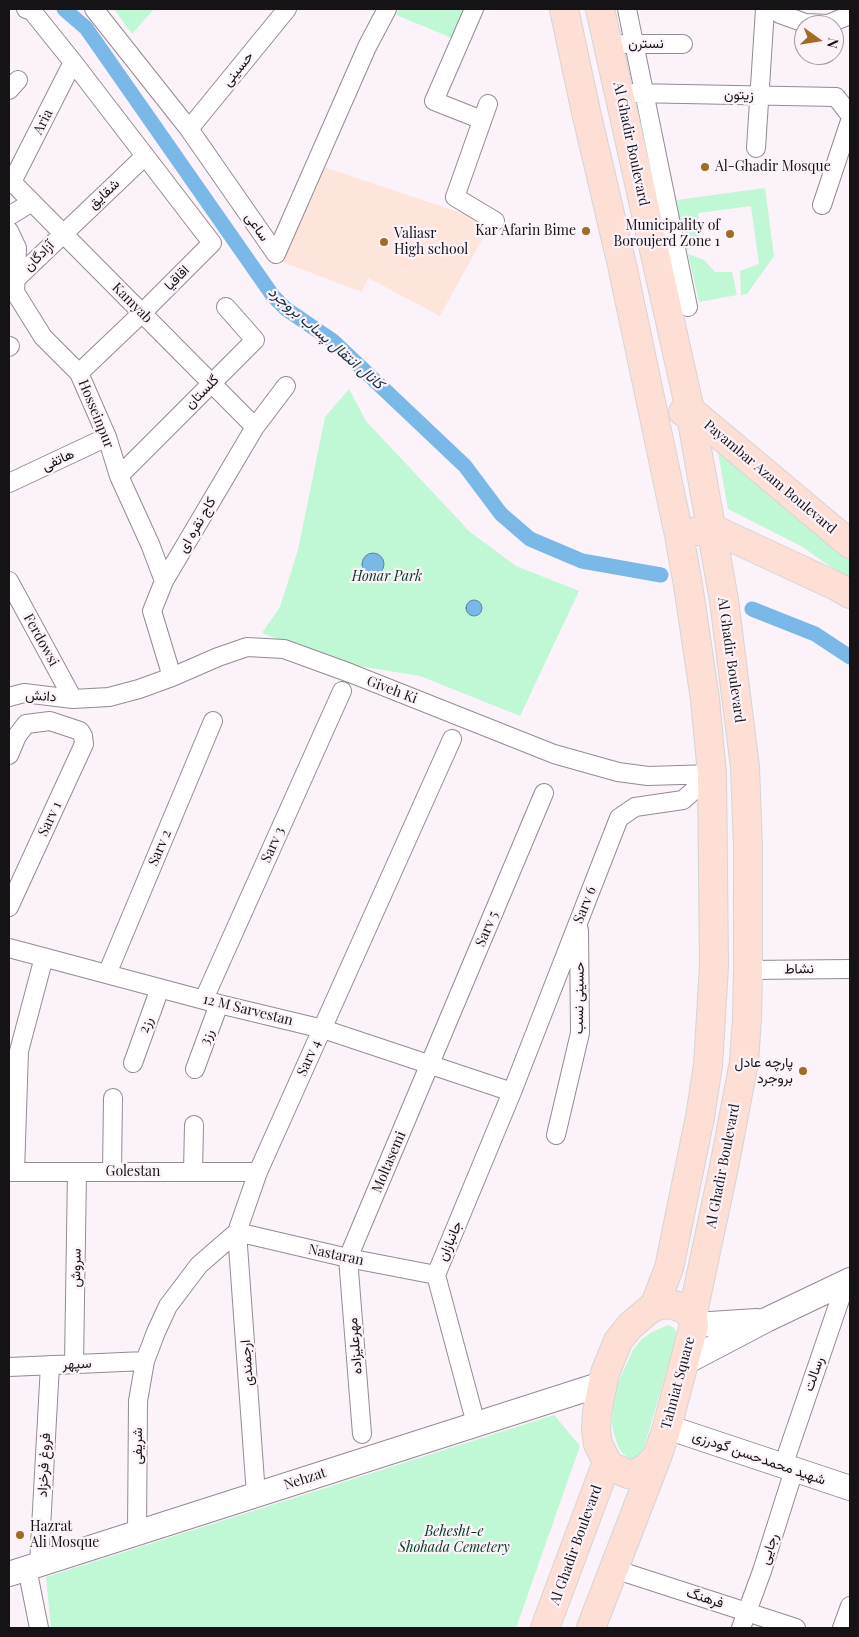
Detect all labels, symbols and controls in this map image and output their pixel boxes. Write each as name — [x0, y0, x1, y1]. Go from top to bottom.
north arrow — [794, 15, 844, 65]
street label: نسترن — [628, 36, 664, 52]
text: N — [823, 36, 844, 50]
street label: حسینی — [219, 48, 257, 90]
street label: Al Ghadir Boulevard — [610, 80, 652, 208]
street label: زیتون — [724, 86, 754, 104]
street label: Aria — [30, 107, 56, 137]
place label: Al-Ghadir Mosque — [715, 159, 831, 175]
marker: Al-Ghadir Mosque — [699, 161, 711, 173]
street label: شقایق — [85, 175, 123, 213]
street label: ساعی — [241, 209, 273, 245]
place label: Municipality of Boroujerd Zone 1 — [613, 218, 720, 250]
place label: Kar Afarin Bime — [475, 223, 576, 239]
marker: Kar Afarin Bime — [580, 225, 592, 237]
place label: Valiasr High school — [394, 226, 468, 258]
marker: Municipality of Boroujerd Zone 1 — [724, 228, 736, 240]
marker: Valiasr High school — [378, 236, 390, 248]
street label: آزادگان — [20, 237, 58, 275]
street label: اقاقیا — [161, 262, 193, 294]
street label: Kamyab — [108, 279, 156, 327]
water label: کانال انتقال پساب بروجرد — [265, 283, 387, 393]
street label: گلستان — [182, 372, 222, 412]
street label: Hosseinpur — [75, 377, 117, 451]
street label: Payambar Azam Boulevard — [700, 417, 840, 537]
street label: هاتفی — [39, 445, 77, 475]
street label: کاج نقره ای — [174, 494, 220, 556]
park label: Honar Park — [352, 569, 422, 585]
street label: Al Ghadir Boulevard — [714, 596, 748, 724]
street label: Ferdowsi — [20, 611, 62, 669]
street label: Giveh Ki — [364, 673, 420, 707]
street label: دانش — [25, 687, 57, 705]
street label: Sarv 1 — [35, 799, 65, 839]
street label: Sarv 3 — [258, 824, 288, 866]
street label: Sarv 2 — [145, 827, 175, 869]
street label: Sarv 6 — [570, 884, 600, 926]
street label: Sarv 5 — [472, 909, 502, 949]
street label: نشاط — [784, 960, 814, 978]
street label: حسینی نسب — [570, 962, 588, 1034]
street label: 12 M Sarvestan — [201, 991, 295, 1029]
street label: رز2 — [135, 1015, 157, 1035]
street label: رز3 — [196, 1027, 218, 1047]
street label: Sarv 4 — [294, 1037, 324, 1079]
place label: پارچه عادل بروجرد — [735, 1055, 793, 1088]
marker: پارچه عادل بروجرد — [797, 1065, 809, 1077]
street label: Al Ghadir Boulevard — [703, 1102, 743, 1230]
street label: Moltasemi — [369, 1129, 409, 1195]
street label: Golestan — [106, 1164, 160, 1180]
street label: جانبازان — [434, 1218, 466, 1264]
street label: Nastaran — [307, 1241, 365, 1269]
street label: سروش — [67, 1248, 85, 1288]
street label: مهرعلیزاده — [344, 1317, 366, 1375]
street label: Tahniat Square — [658, 1335, 698, 1431]
street label: ارجمندی — [237, 1339, 257, 1387]
street label: سپهر — [62, 1355, 92, 1373]
street label: رسالت — [800, 1355, 828, 1393]
street label: شهید محمدحسن گودرزی — [690, 1427, 828, 1489]
street label: شریفی — [130, 1428, 146, 1464]
street label: فروغ فرخزاد — [34, 1432, 54, 1498]
street label: Nehzat — [282, 1464, 328, 1494]
street label: Al Ghadir Boulevard — [546, 1483, 606, 1607]
place label: Hazrat Ali Mosque — [30, 1519, 99, 1551]
park label: Behesht-e Shohada Cemetery — [398, 1524, 510, 1556]
marker: Hazrat Ali Mosque — [14, 1529, 26, 1541]
street label: رجایی — [756, 1531, 782, 1567]
street label: فرهنگ — [684, 1584, 726, 1612]

